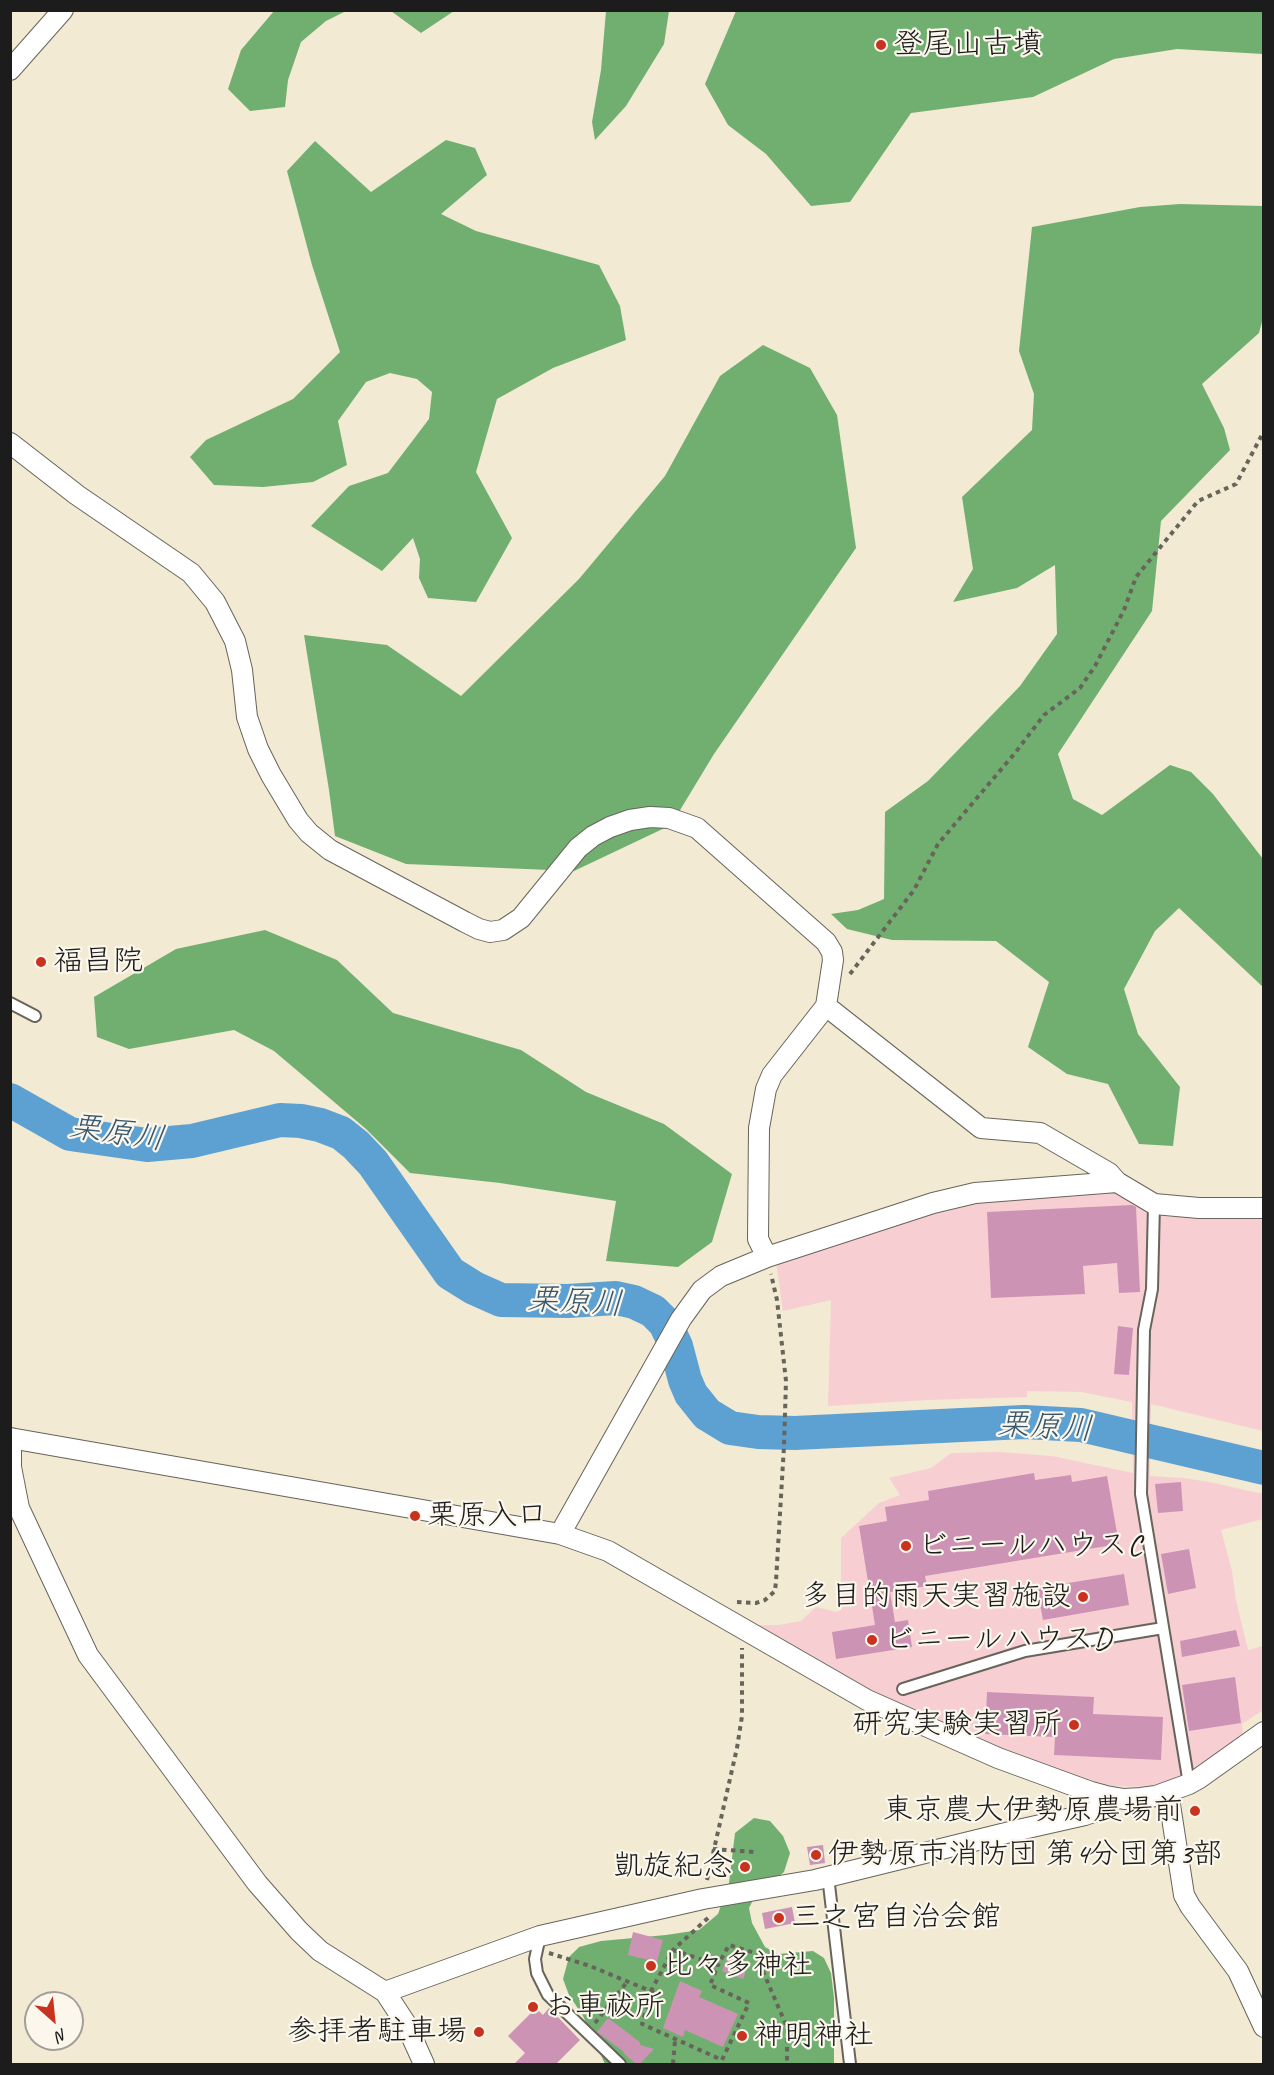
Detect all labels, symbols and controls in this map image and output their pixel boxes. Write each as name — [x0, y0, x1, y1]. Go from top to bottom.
place label: 登尾山古墳 — [893, 27, 1043, 63]
marker: 登尾山古墳 — [874, 38, 888, 52]
place label: 福昌院 — [53, 944, 143, 980]
marker: 福昌院 — [34, 955, 48, 969]
water label: 栗原川 — [67, 1108, 167, 1160]
water label: 栗原川 — [526, 1281, 624, 1325]
water label: 栗原川 — [996, 1406, 1094, 1450]
place label: 栗原入口 — [427, 1498, 547, 1534]
marker: 栗原入口 — [408, 1509, 422, 1523]
place label: ビニールハウスC — [918, 1528, 1142, 1564]
marker: ビニールハウスC — [899, 1539, 913, 1553]
place label: 多目的雨天実習施設 — [801, 1579, 1071, 1615]
marker: 多目的雨天実習施設 — [1076, 1590, 1090, 1604]
place label: ビニールハウスD — [884, 1622, 1111, 1658]
marker: ビニールハウスD — [865, 1633, 879, 1647]
place label: 研究実験実習所 — [852, 1707, 1062, 1743]
marker: 研究実験実習所 — [1067, 1718, 1081, 1732]
place label: 東京農大伊勢原農場前 — [883, 1793, 1183, 1829]
marker: 東京農大伊勢原農場前 — [1188, 1804, 1202, 1818]
place label: 伊勢原市消防団 第4分団第3部 — [828, 1837, 1222, 1873]
marker: 伊勢原市消防団 第4分団第3部 — [809, 1848, 823, 1862]
place label: 凱旋紀念 — [613, 1849, 733, 1885]
marker: 凱旋紀念 — [738, 1860, 752, 1874]
place label: 三之宮自治会館 — [791, 1900, 1001, 1936]
marker: 三之宮自治会館 — [772, 1911, 786, 1925]
place label: 比々多神社 — [663, 1948, 813, 1984]
marker: 比々多神社 — [644, 1959, 658, 1973]
place label: お車祓所 — [545, 1989, 665, 2025]
north arrow — [24, 1991, 84, 2051]
marker: お車祓所 — [526, 2000, 540, 2014]
place label: 参拝者駐車場 — [287, 2014, 467, 2050]
place label: 神明神社 — [754, 2018, 874, 2054]
text: N — [52, 2024, 70, 2046]
marker: 参拝者駐車場 — [472, 2025, 486, 2039]
marker: 神明神社 — [735, 2029, 749, 2043]

